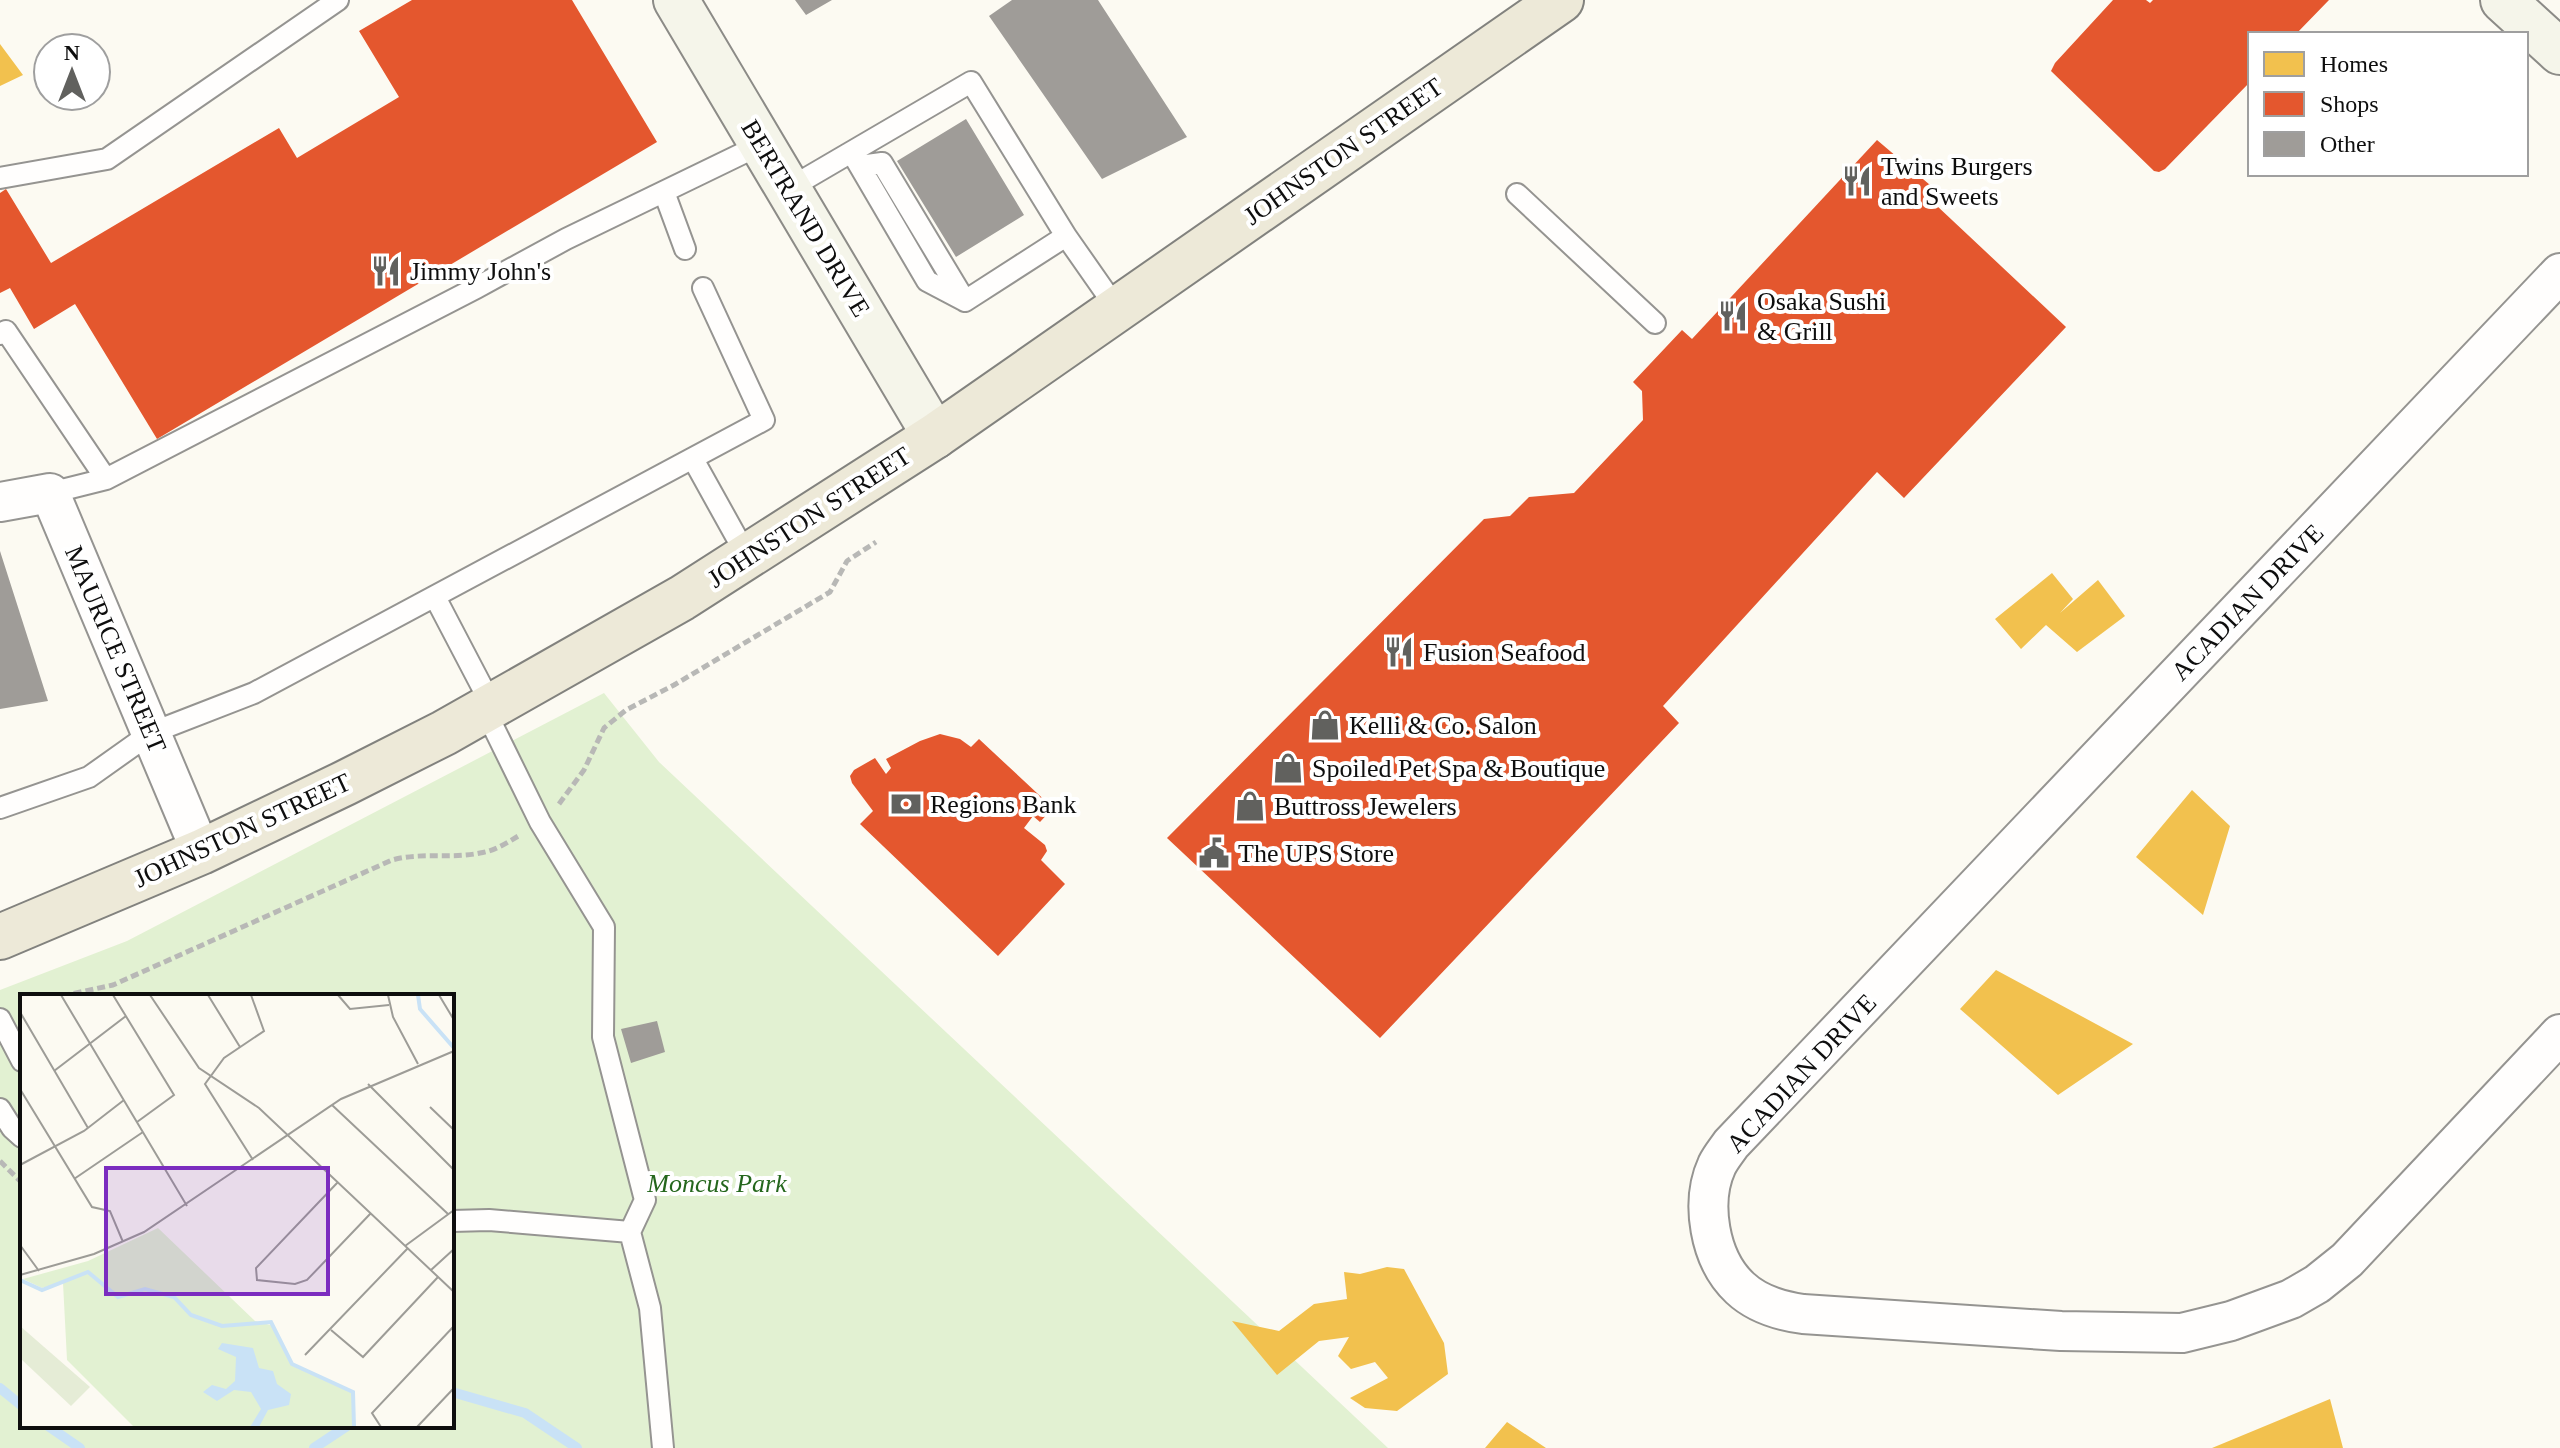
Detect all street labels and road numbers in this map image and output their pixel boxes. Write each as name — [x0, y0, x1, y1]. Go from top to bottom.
street label: JOHNSTON STREET — [1238, 72, 1448, 231]
street label: BERTRAND DRIVE — [735, 115, 876, 322]
street label: JOHNSTON STREET — [703, 441, 916, 594]
street label: ACADIAN DRIVE — [2165, 518, 2329, 686]
street label: MAURICE STREET — [59, 541, 172, 757]
street label: JOHNSTON STREET — [129, 767, 355, 893]
street label: ACADIAN DRIVE — [1721, 988, 1882, 1158]

